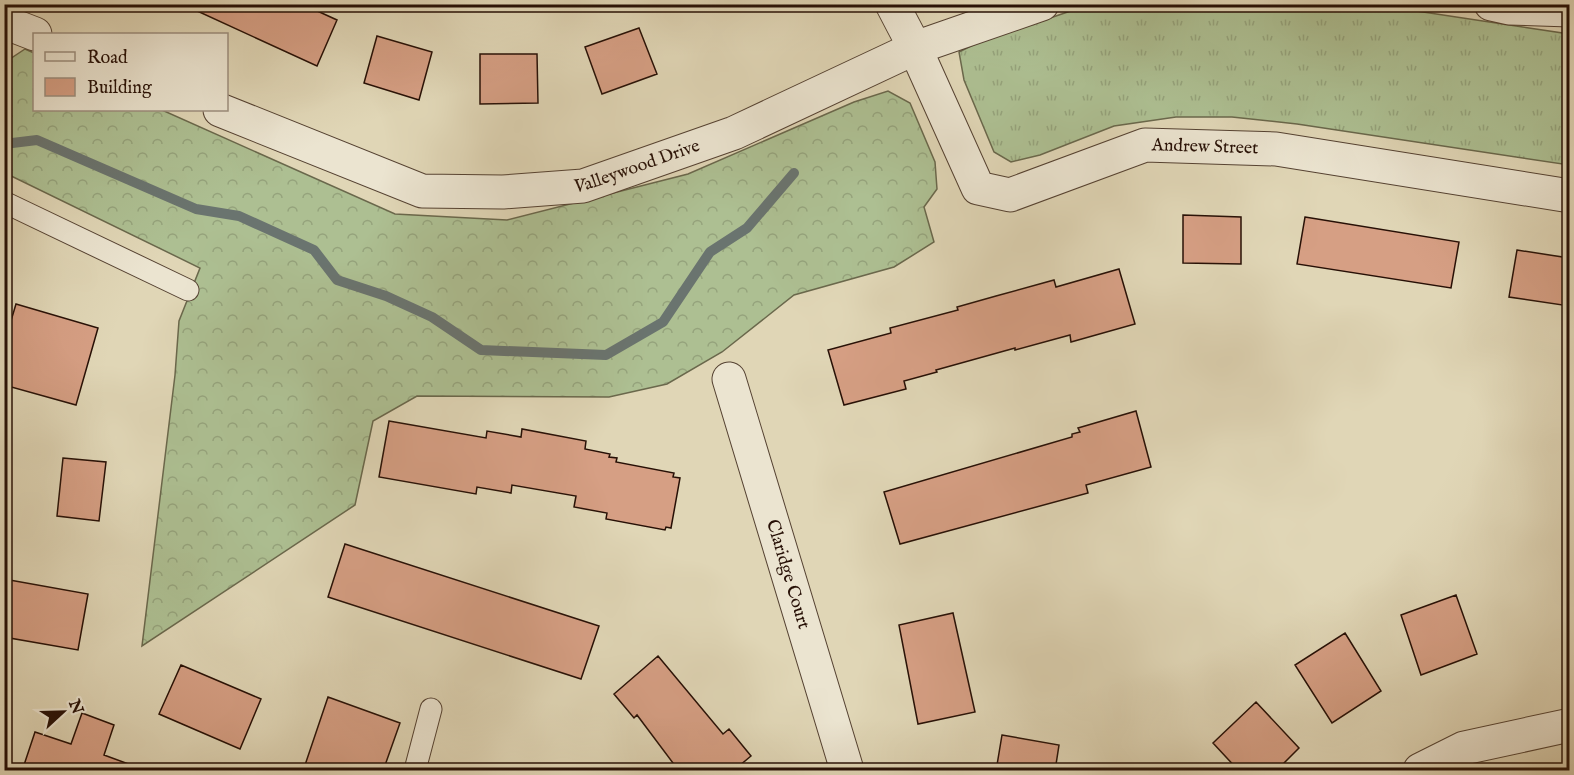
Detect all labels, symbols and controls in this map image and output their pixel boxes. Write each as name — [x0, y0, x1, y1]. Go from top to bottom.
legend — [33, 33, 228, 111]
text: Road — [87, 47, 128, 70]
text: Building — [87, 77, 152, 100]
street label: Valleywood Drive — [572, 134, 703, 198]
street label: Andrew Street — [1150, 134, 1259, 160]
street label: Claridge Court — [761, 517, 815, 632]
north arrow — [33, 682, 93, 742]
text: N — [63, 696, 87, 717]

